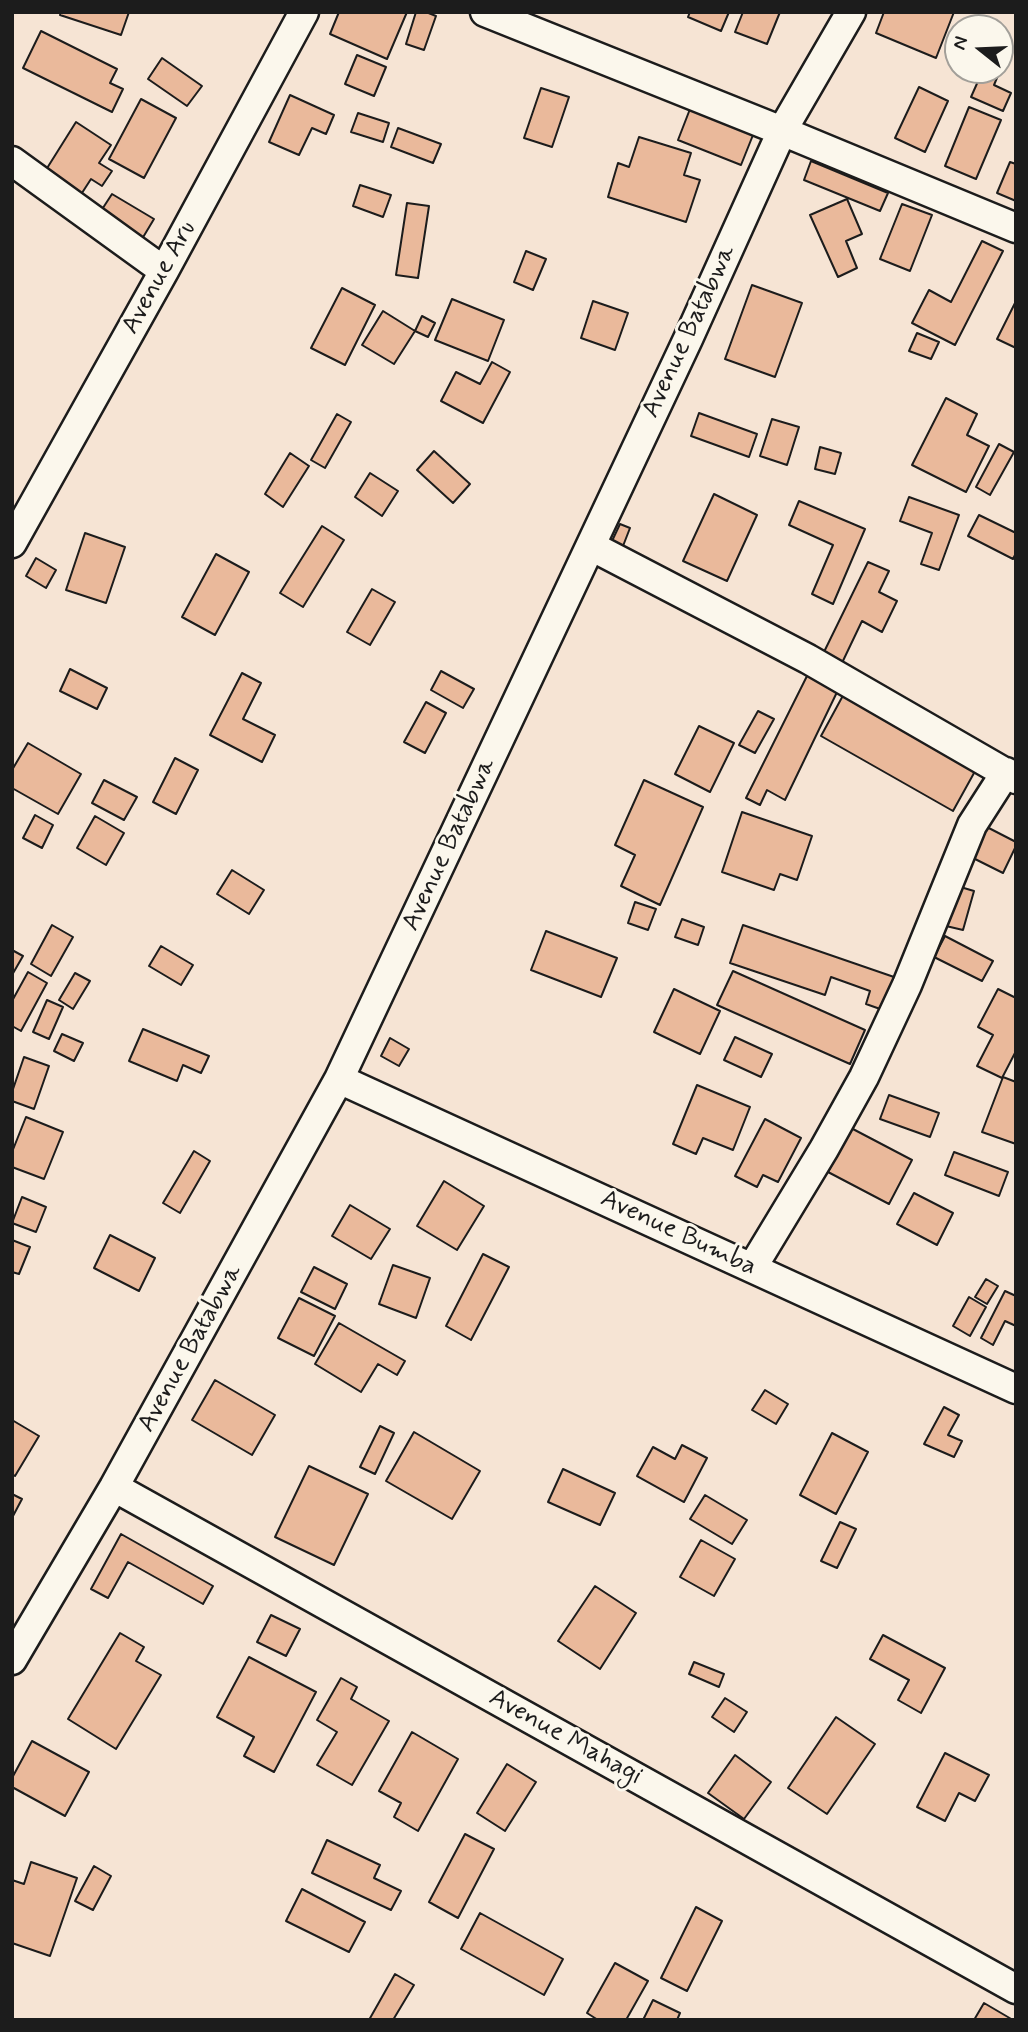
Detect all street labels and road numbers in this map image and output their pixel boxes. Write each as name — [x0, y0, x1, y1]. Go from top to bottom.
street label: Avenue Aru — [116, 216, 204, 340]
street label: Avenue Batabwa — [636, 241, 744, 423]
street label: Avenue Batabwa — [396, 754, 504, 936]
street label: Avenue Bumba — [595, 1184, 761, 1284]
street label: Avenue Batabwa — [132, 1260, 250, 1438]
street label: Avenue Mahagi — [483, 1683, 647, 1793]

